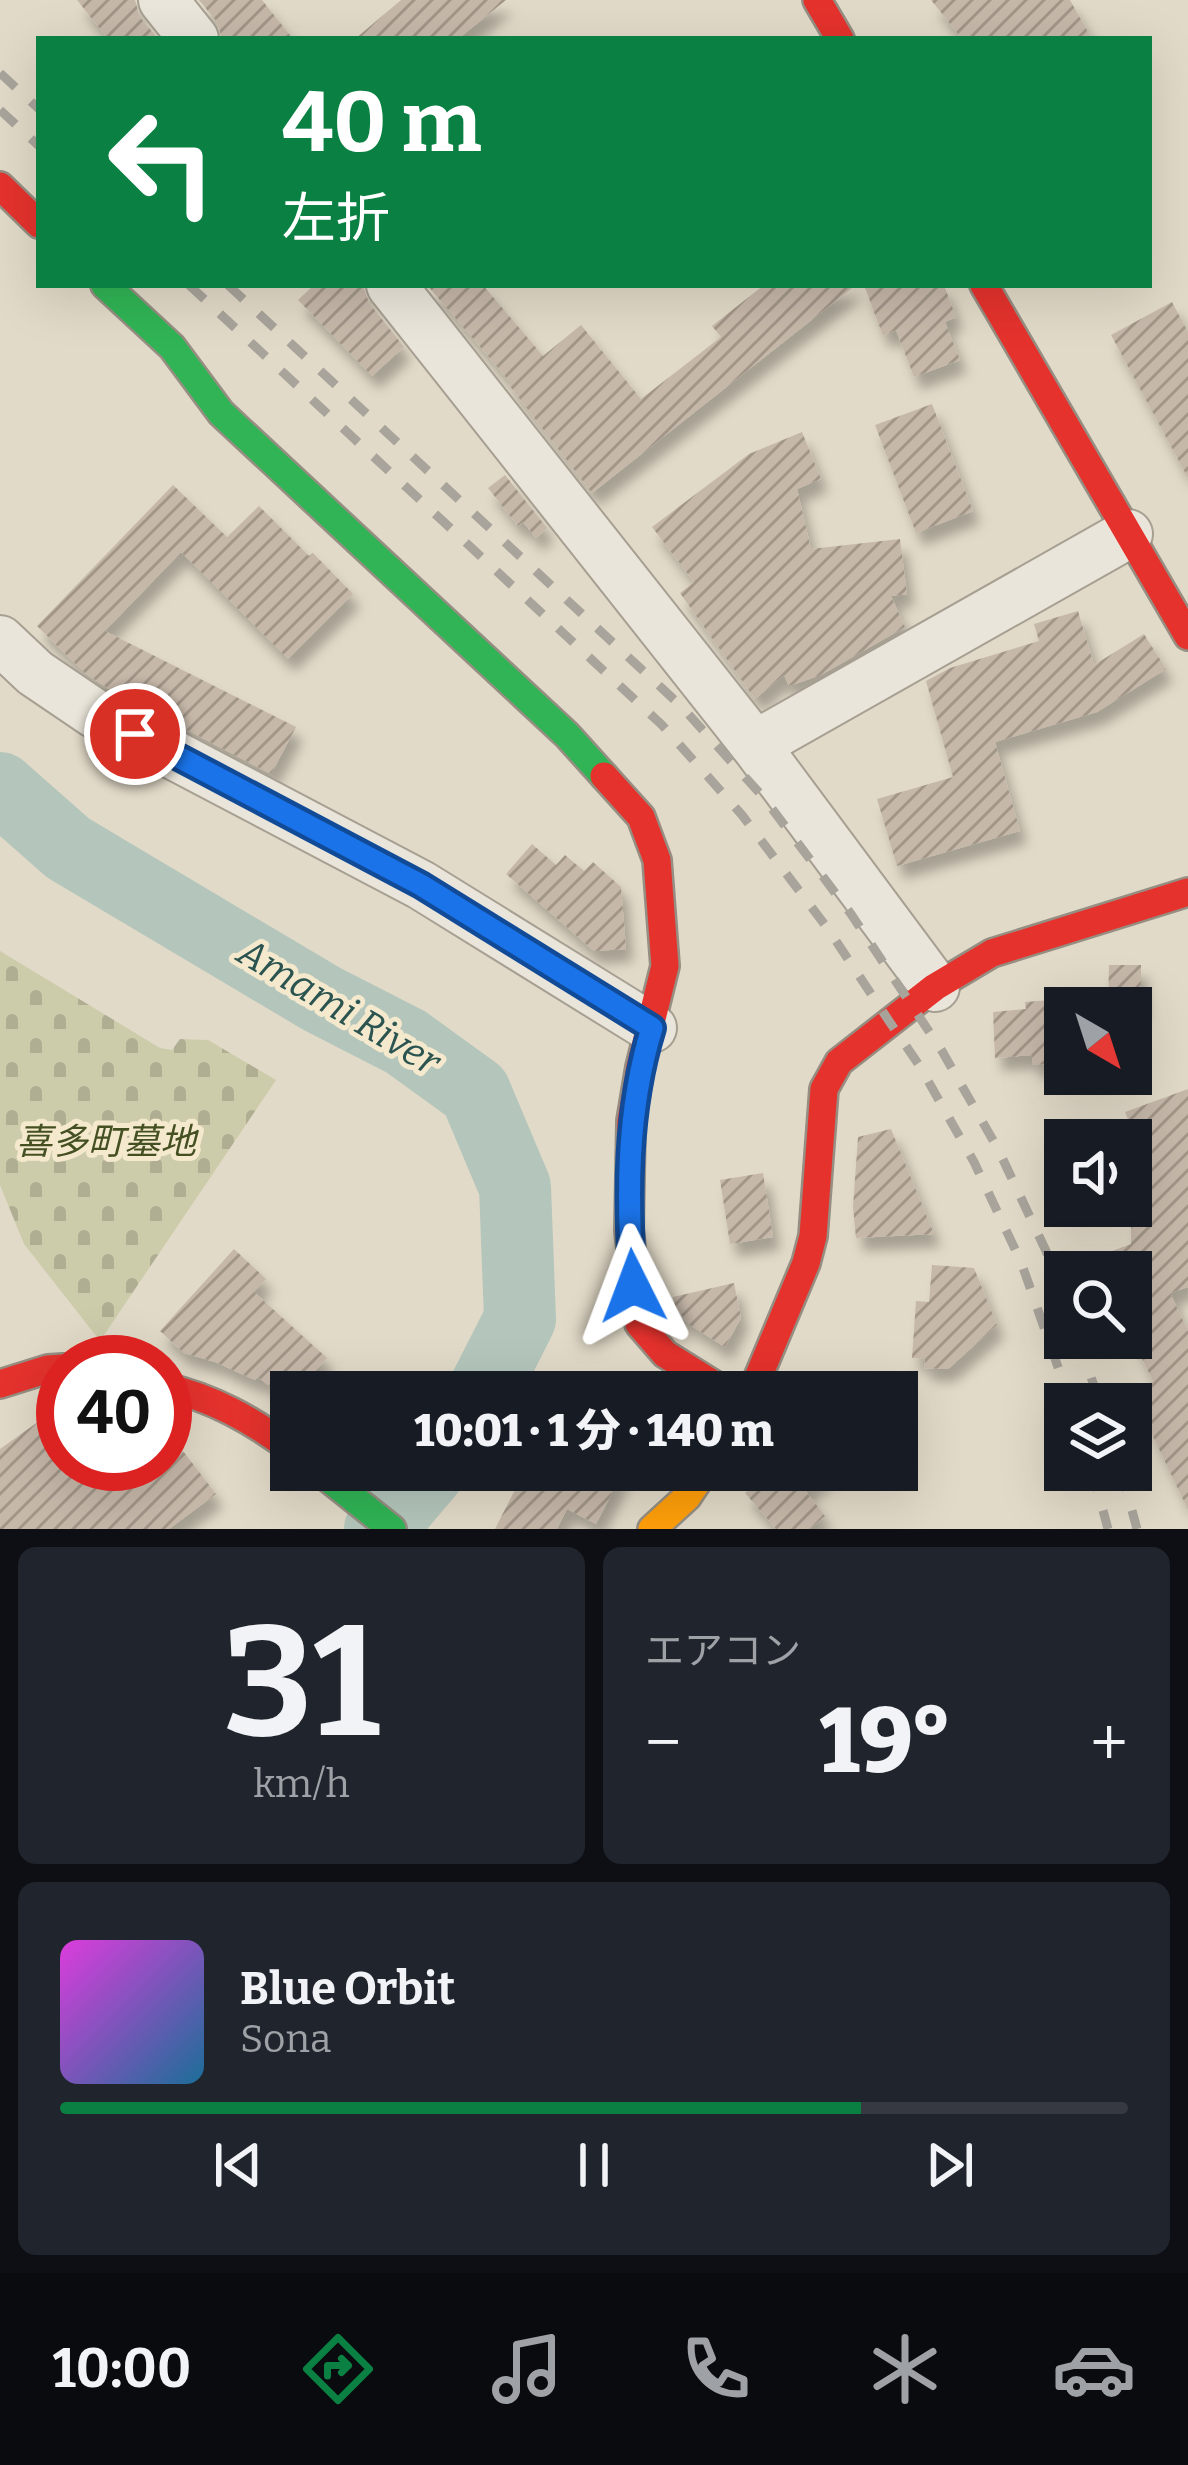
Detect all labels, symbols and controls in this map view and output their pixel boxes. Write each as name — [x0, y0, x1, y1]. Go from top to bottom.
text: 40 m — [282, 72, 482, 173]
icon: left — [84, 84, 240, 240]
text: 左折 — [282, 187, 390, 251]
pin — [84, 683, 186, 785]
icon: arrive — [102, 701, 168, 767]
water label: Amami River — [228, 928, 450, 1086]
north arrow — [1044, 987, 1152, 1095]
map controls — [1044, 987, 1152, 1491]
button: sound — [1044, 1119, 1152, 1227]
park label: 喜多町墓地 — [16, 1120, 200, 1164]
position arrow — [570, 1223, 696, 1349]
button: search — [1044, 1251, 1152, 1359]
speed limit sign: 40 — [36, 1335, 192, 1491]
button: layers — [1044, 1383, 1152, 1491]
text: 10:01 · 1 分 · 140 m — [414, 1404, 774, 1458]
text: 31 — [223, 1589, 380, 1776]
text: エアコン — [645, 1628, 801, 1674]
text: 19° — [820, 1688, 952, 1796]
text: − — [645, 1703, 681, 1782]
text: + — [1090, 1703, 1128, 1782]
text: km/h — [253, 1761, 350, 1807]
text: Blue Orbit — [240, 1962, 455, 2016]
text: Sona — [240, 2016, 331, 2062]
icon: previous — [205, 2132, 271, 2198]
icon: pause — [561, 2132, 627, 2198]
icon: next — [917, 2132, 983, 2198]
icon: directions — [296, 2327, 380, 2411]
icon: music — [485, 2327, 569, 2411]
icon: phone — [674, 2327, 758, 2411]
icon: climate — [863, 2327, 947, 2411]
icon: car — [1052, 2327, 1136, 2411]
text: 10:00 — [52, 2337, 191, 2401]

